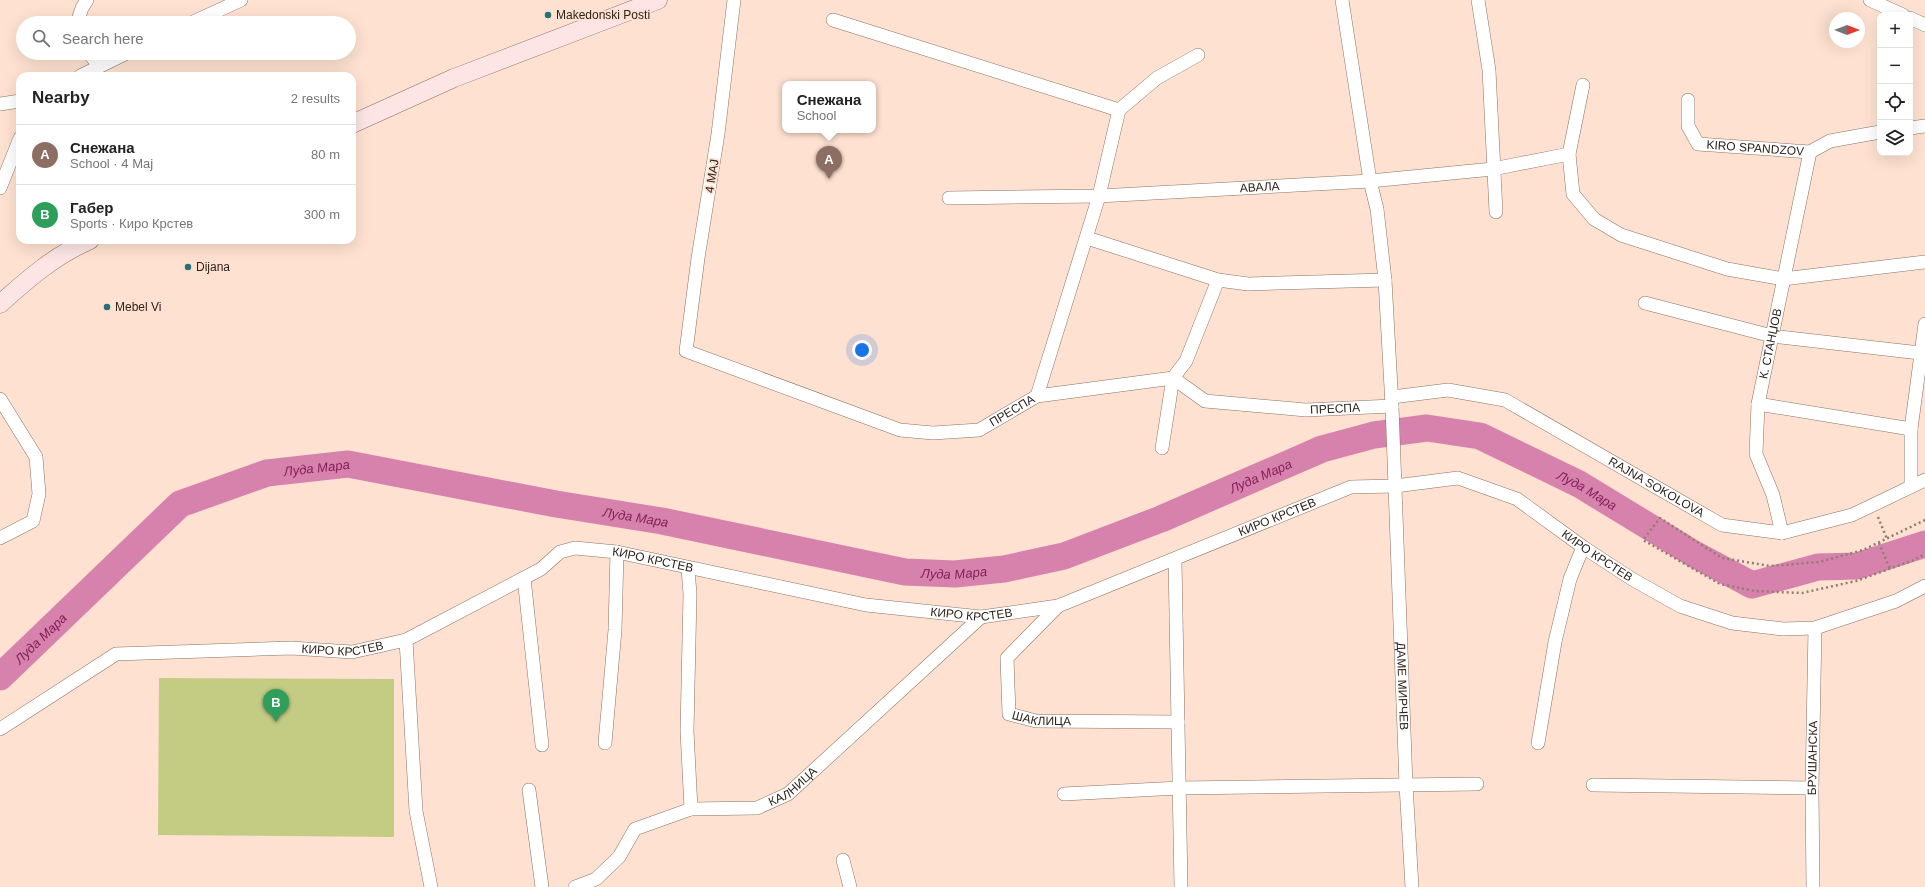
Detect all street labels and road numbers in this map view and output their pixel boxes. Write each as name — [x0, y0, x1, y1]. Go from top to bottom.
street label: KIRO SPANDZOV — [1706, 138, 1805, 159]
street label: 4 МАЈ — [702, 158, 722, 194]
street label: АВАЛА — [1239, 179, 1280, 195]
street label: К. СТАНЏОВ — [1756, 307, 1785, 380]
street label: ПРЕСПА — [987, 392, 1037, 429]
street label: ПРЕСПА — [1310, 400, 1360, 417]
street label: RAJNA SOKOLOVA — [1606, 454, 1707, 520]
street label: КИРО КРСТЕВ — [1236, 495, 1318, 539]
street label: КИРО КРСТЕВ — [1559, 527, 1635, 585]
street label: КИРО КРСТЕВ — [612, 545, 695, 575]
street label: КИРО КРСТЕВ — [930, 605, 1013, 624]
street label: КИРО КРСТЕВ — [301, 638, 385, 659]
street label: ДАМЕ МИРЧЕВ — [1394, 642, 1411, 730]
street label: ШАКЛИЦА — [1011, 708, 1071, 728]
street label: БРУШАНСКА — [1805, 721, 1820, 795]
street label: КАЛНИЦА — [766, 764, 820, 809]

